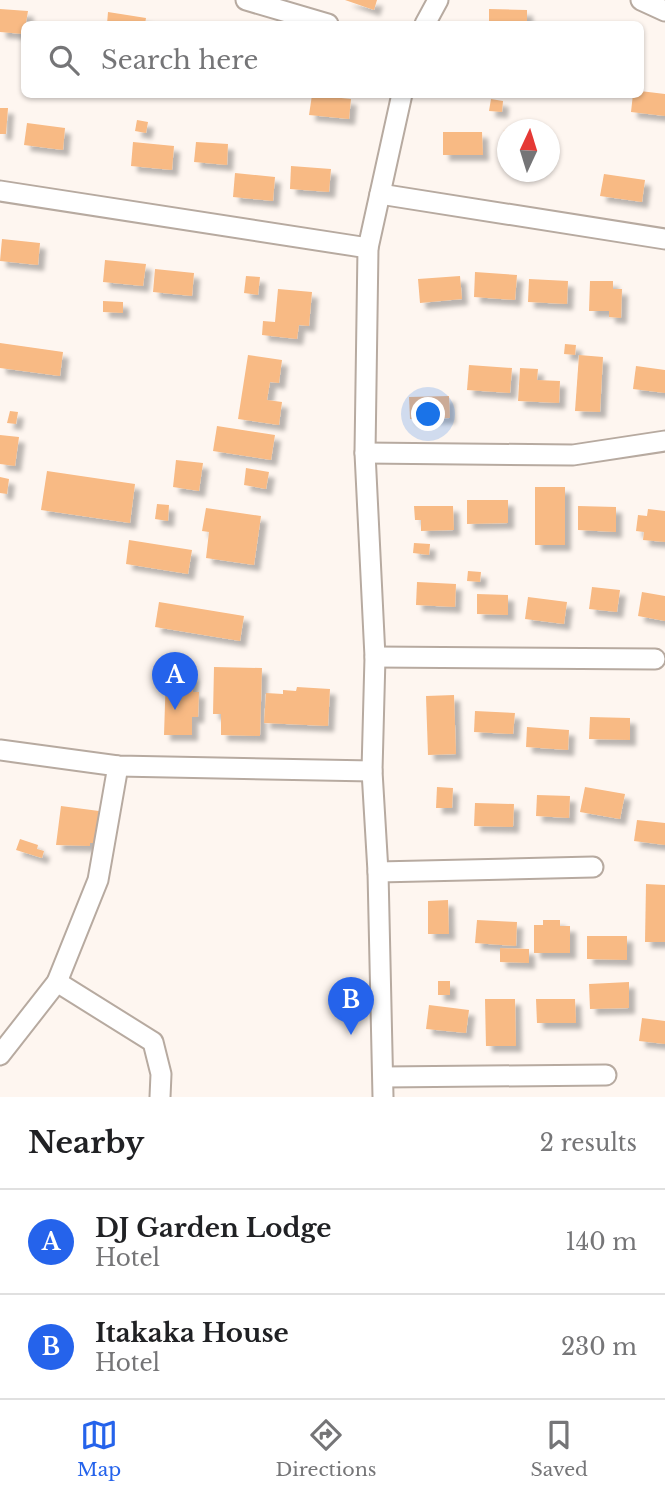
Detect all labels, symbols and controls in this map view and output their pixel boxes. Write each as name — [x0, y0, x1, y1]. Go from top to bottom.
search box — [21, 21, 644, 98]
icon: search — [45, 41, 83, 79]
text: Search here — [101, 44, 258, 76]
north arrow — [497, 119, 560, 182]
your location — [411, 397, 445, 431]
pin: A — [152, 652, 198, 710]
pin: B — [328, 977, 374, 1035]
text: Nearby — [28, 1124, 144, 1161]
text: 2 results — [540, 1129, 637, 1157]
text: DJ Garden Lodge — [95, 1212, 331, 1244]
text: A — [42, 1228, 60, 1256]
text: 140 m — [566, 1228, 637, 1256]
text: Hotel — [95, 1244, 160, 1272]
text: Itakaka House — [95, 1317, 289, 1349]
text: B — [42, 1333, 60, 1361]
text: 230 m — [561, 1333, 637, 1361]
text: Hotel — [95, 1349, 160, 1377]
tab: Map — [77, 1416, 121, 1481]
tab: Directions — [275, 1416, 376, 1481]
tab: Saved — [531, 1416, 588, 1481]

